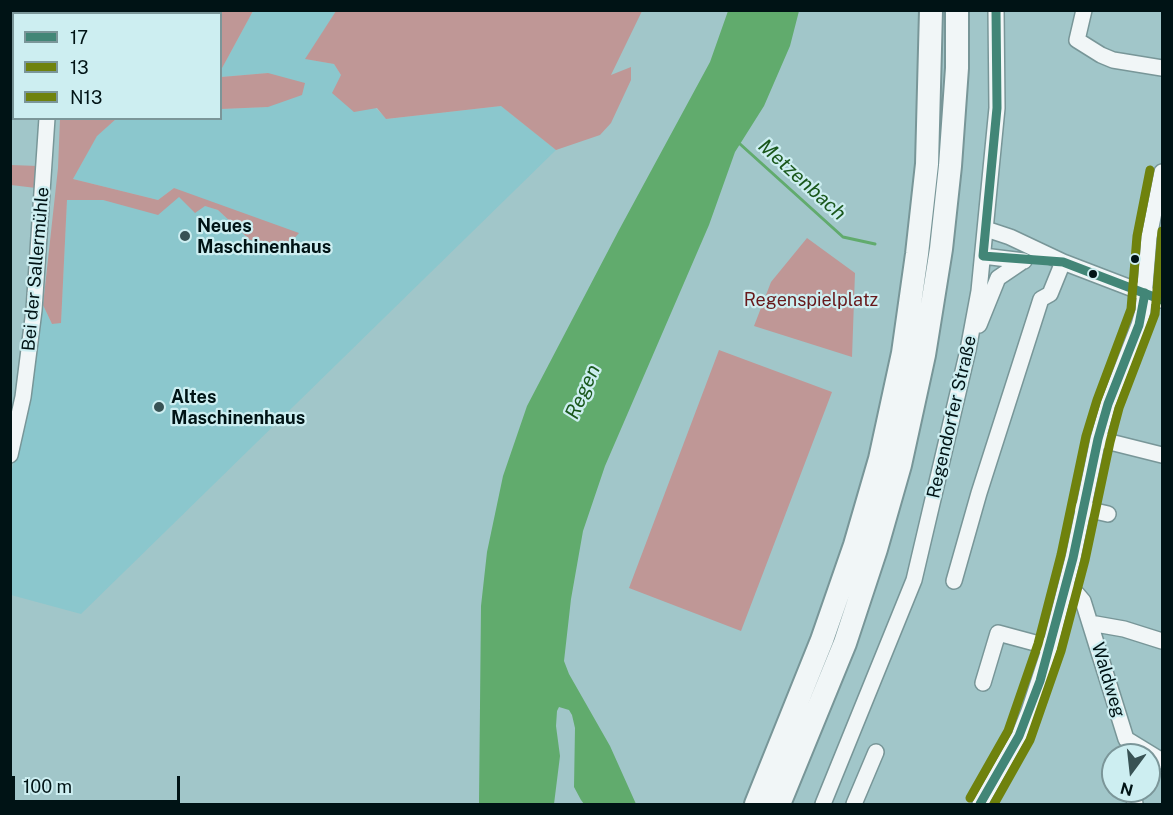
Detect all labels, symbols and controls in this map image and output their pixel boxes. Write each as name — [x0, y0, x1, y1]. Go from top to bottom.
legend — [12, 12, 222, 120]
text: 17 — [70, 27, 88, 48]
text: 13 — [70, 57, 89, 78]
text: N13 — [70, 87, 102, 108]
water label: Metzenbach — [753, 134, 851, 226]
street label: Bei der Sallermühle — [18, 186, 54, 352]
place label: Neues Maschinenhaus — [197, 215, 331, 258]
marker: Neues Maschinenhaus — [178, 229, 192, 243]
unlabelled marker — [1129, 253, 1141, 265]
unlabelled marker — [1087, 268, 1099, 280]
park label: Regenspielplatz — [744, 289, 878, 311]
street label: Regendorfer Straße — [923, 333, 981, 501]
water label: Regen — [560, 361, 606, 423]
place label: Altes Maschinenhaus — [171, 386, 305, 428]
marker: Altes Maschinenhaus — [152, 400, 166, 414]
street label: Waldweg — [1086, 640, 1130, 720]
north arrow — [1101, 743, 1161, 803]
scale bar — [15, 764, 183, 802]
text: 100 m — [23, 776, 72, 797]
text: N — [1118, 778, 1135, 800]

